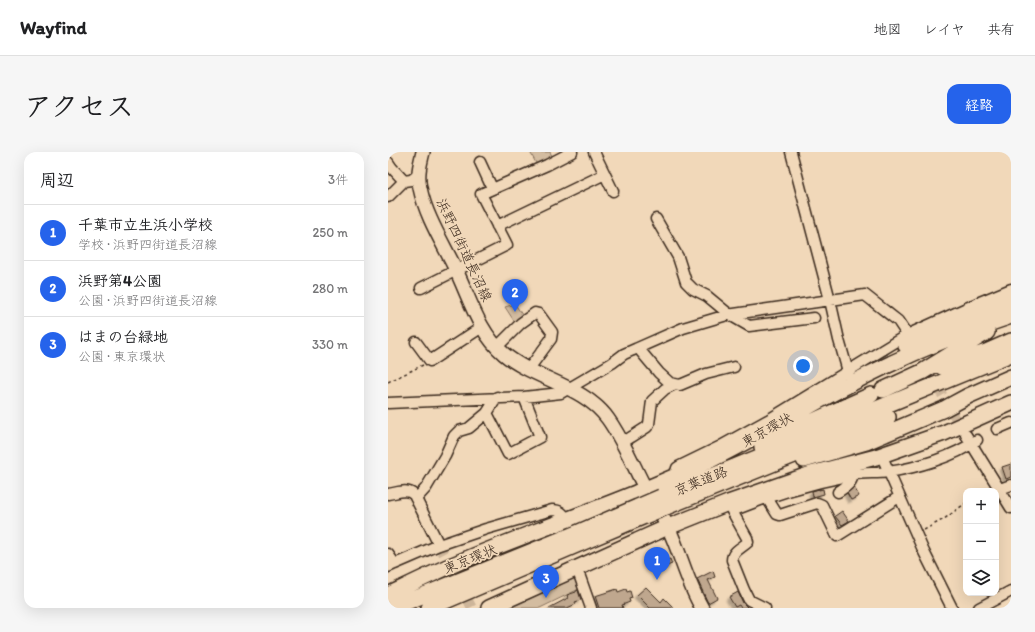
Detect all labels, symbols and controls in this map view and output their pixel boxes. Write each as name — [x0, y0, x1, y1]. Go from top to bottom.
text: Wayfind — [20, 16, 87, 39]
text: 地図 — [874, 21, 902, 38]
text: レイヤ — [924, 21, 965, 38]
text: 共有 — [987, 21, 1015, 38]
button: 経路 — [947, 84, 1011, 124]
text: アクセス — [24, 89, 134, 123]
text: 周辺 — [40, 170, 74, 190]
text: 3件 — [328, 172, 348, 187]
street label: 浜野四街道長沼線 — [433, 196, 495, 304]
text: 千葉市立生浜小学校 — [78, 216, 213, 234]
text: 1 — [50, 225, 56, 240]
text: 250 m — [312, 225, 348, 240]
text: 学校 · 浜野四街道長沼線 — [78, 237, 217, 252]
text: 浜野第4公園 — [78, 272, 162, 290]
pin: 2 — [502, 279, 528, 312]
text: 2 — [50, 281, 56, 296]
text: 280 m — [312, 281, 348, 296]
text: 公園 · 浜野四街道長沼線 — [78, 293, 217, 308]
text: はまの台緑地 — [78, 328, 168, 346]
text: 3 — [49, 337, 57, 352]
text: 330 m — [312, 337, 348, 352]
text: 公園 · 東京環状 — [78, 349, 165, 364]
your location — [793, 356, 813, 376]
street label: 東京環状 — [738, 409, 796, 451]
street label: 京葉道路 — [672, 463, 730, 499]
map controls — [963, 488, 999, 596]
button: + — [963, 488, 999, 524]
button: − — [963, 524, 999, 560]
street label: 東京環状 — [441, 541, 499, 577]
pin: 1 — [644, 547, 670, 580]
button: layers — [963, 560, 999, 596]
pin: 3 — [533, 565, 559, 598]

